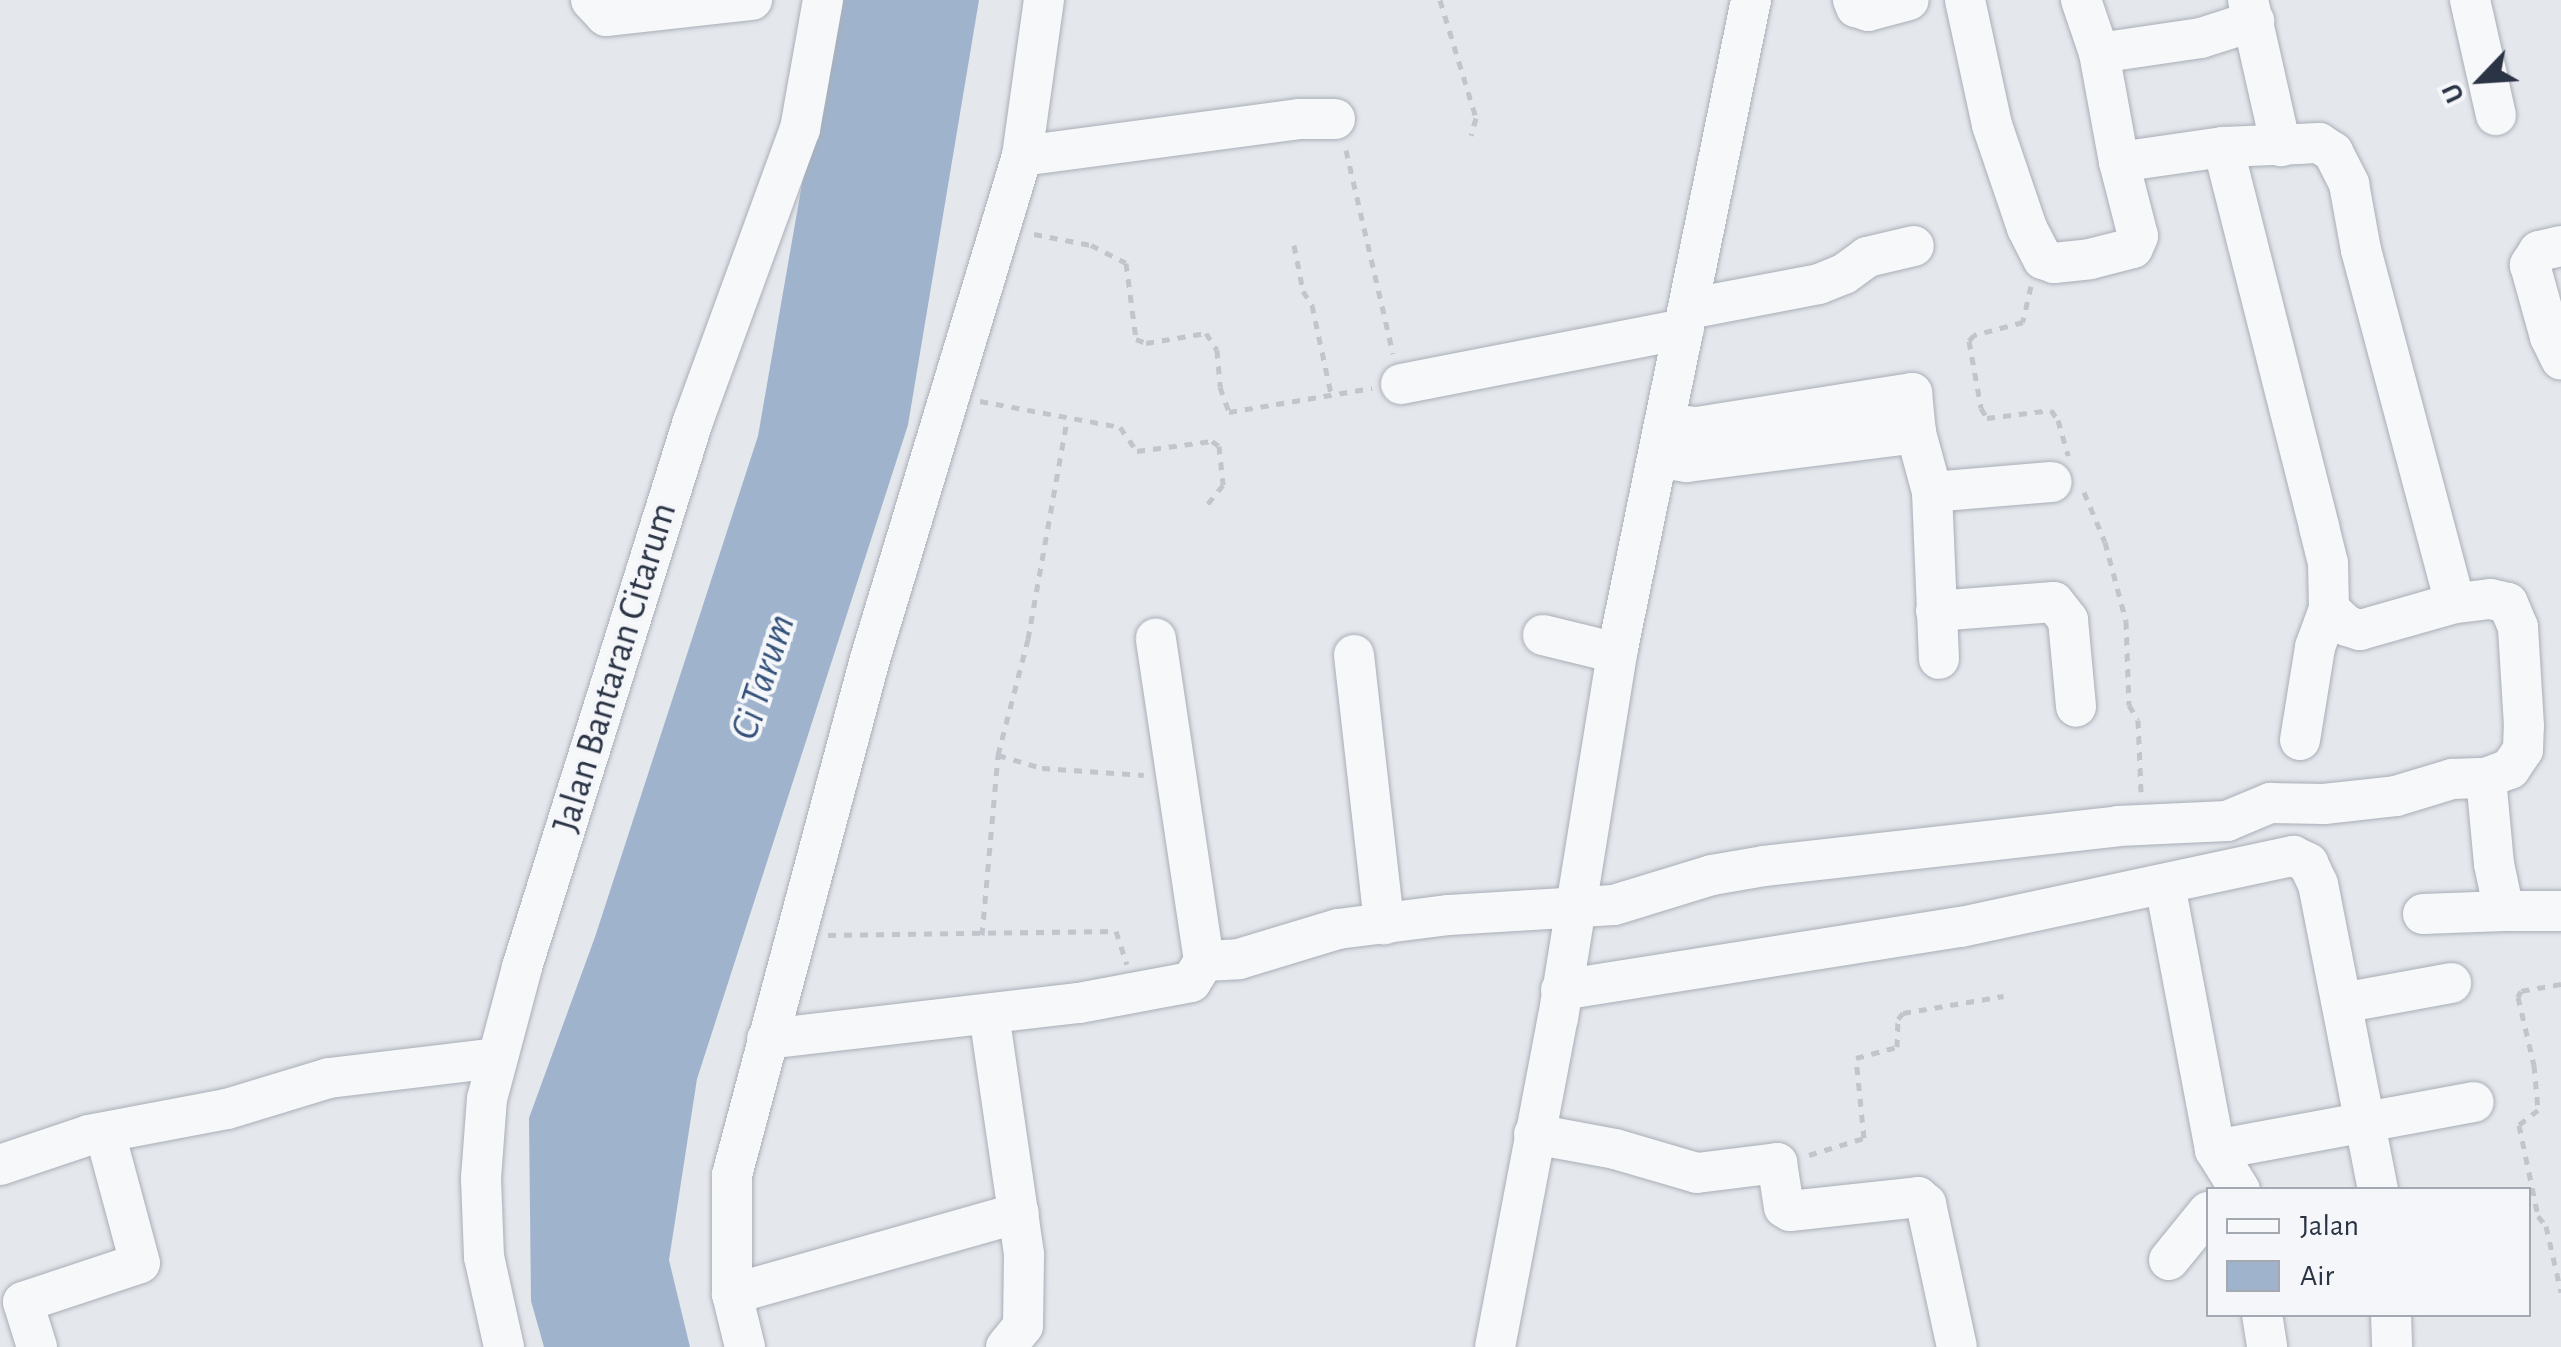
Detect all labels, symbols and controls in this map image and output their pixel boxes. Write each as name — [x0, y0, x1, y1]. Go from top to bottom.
north arrow — [2431, 30, 2531, 130]
text: U — [2437, 79, 2470, 107]
street label: Jalan Bantaran Citarum — [544, 498, 688, 838]
water label: Ci Tarum — [720, 608, 806, 746]
legend — [2206, 1187, 2531, 1317]
text: Jalan — [2300, 1211, 2359, 1241]
text: Air — [2300, 1261, 2334, 1291]

